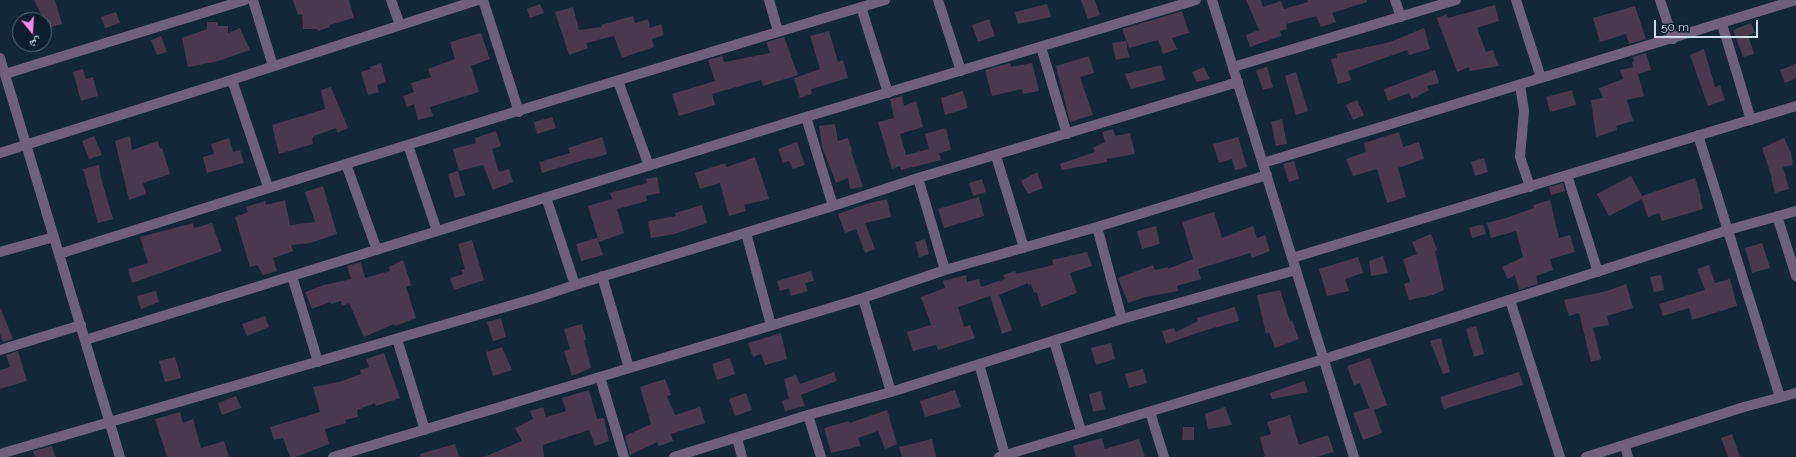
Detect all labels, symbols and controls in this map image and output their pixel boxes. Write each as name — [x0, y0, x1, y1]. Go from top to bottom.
north arrow — [12, 12, 52, 52]
scale bar — [1656, 12, 1760, 38]
text: 50 m — [1661, 20, 1689, 34]
text: ش — [28, 35, 43, 51]

